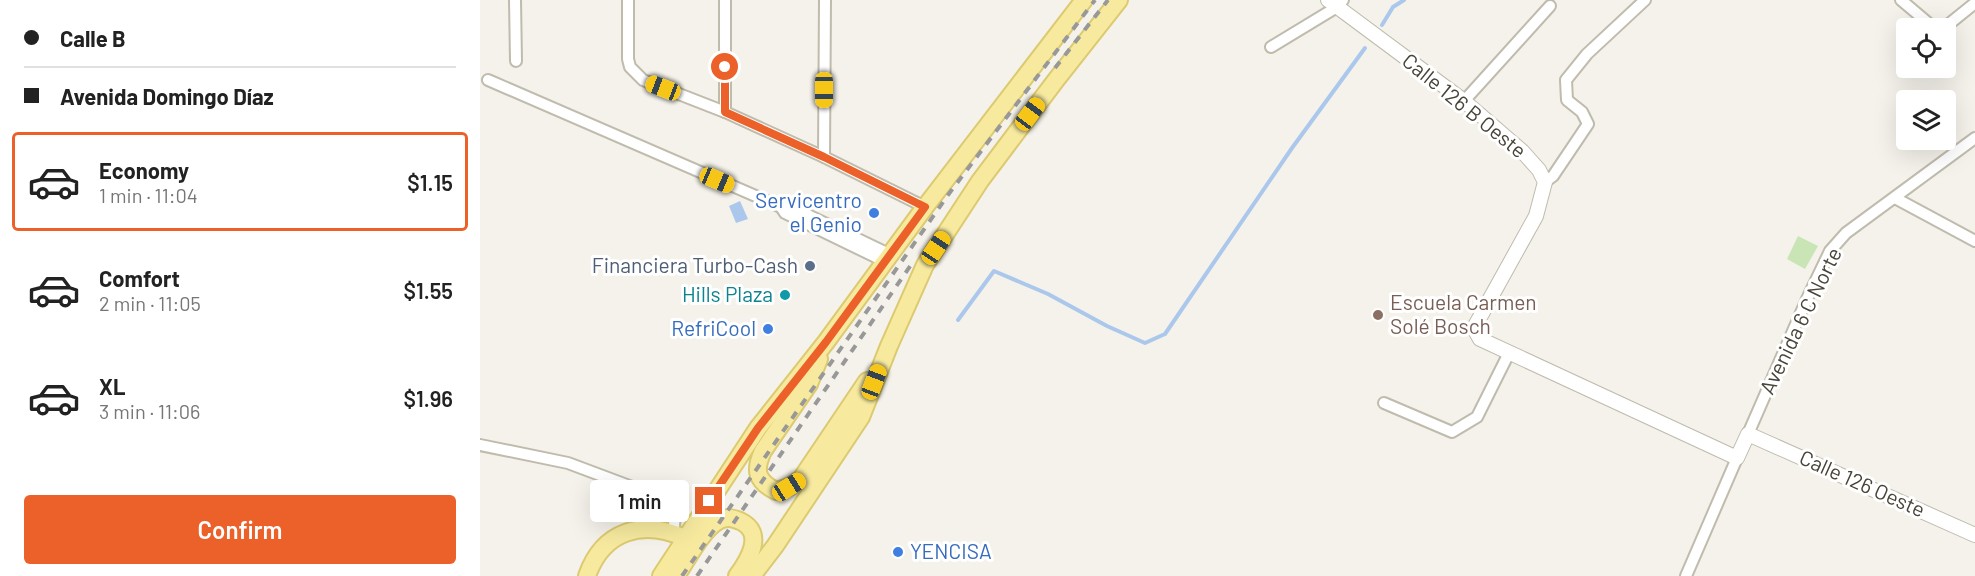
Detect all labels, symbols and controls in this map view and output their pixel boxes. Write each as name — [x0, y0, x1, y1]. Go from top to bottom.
map controls — [1896, 18, 1956, 150]
button: locate — [1896, 18, 1956, 78]
text: Calle B — [60, 25, 126, 51]
street label: Calle 126 B Oeste — [1398, 47, 1532, 162]
route start — [711, 53, 738, 80]
car — [815, 72, 833, 108]
car — [643, 73, 683, 103]
text: Avenida Domingo Díaz — [60, 83, 274, 109]
button: layers — [1896, 90, 1956, 150]
car — [1012, 94, 1048, 134]
icon: car — [27, 155, 81, 209]
text: Economy — [99, 157, 189, 183]
car — [697, 165, 737, 195]
text: $1.15 — [407, 169, 453, 195]
text: 1 min · 11:04 — [99, 183, 198, 207]
place label: Servicentro el Genio — [755, 187, 862, 236]
marker: Servicentro el Genio — [867, 206, 881, 220]
car — [918, 228, 954, 268]
street label: Avenida 6 C Norte — [1753, 243, 1846, 398]
place label: Financiera Turbo-Cash — [592, 252, 798, 277]
marker: Financiera Turbo-Cash — [803, 259, 817, 273]
icon: car — [27, 263, 81, 317]
text: Comfort — [99, 265, 180, 291]
text: $1.55 — [403, 277, 453, 303]
place label: Hills Plaza — [682, 281, 773, 306]
marker: Hills Plaza — [778, 288, 792, 302]
place label: Escuela Carmen Solé Bosch — [1390, 289, 1537, 338]
text: 2 min · 11:05 — [99, 291, 201, 315]
marker: Escuela Carmen Solé Bosch — [1371, 308, 1385, 322]
place label: RefriCool — [671, 315, 756, 340]
marker: RefriCool — [761, 322, 775, 336]
car — [859, 362, 889, 402]
icon: car — [27, 371, 81, 425]
text: XL — [99, 373, 125, 399]
text: $1.96 — [404, 385, 453, 411]
text: 3 min · 11:06 — [99, 399, 200, 423]
street label: Calle 126 Oeste — [1796, 444, 1929, 521]
car — [769, 470, 809, 504]
callout: 1 min — [589, 480, 688, 522]
route end — [695, 487, 722, 514]
text: 1 min — [618, 489, 661, 513]
button: Confirm — [24, 495, 456, 564]
place label: YENCISA — [910, 538, 992, 563]
marker: YENCISA — [891, 545, 905, 559]

